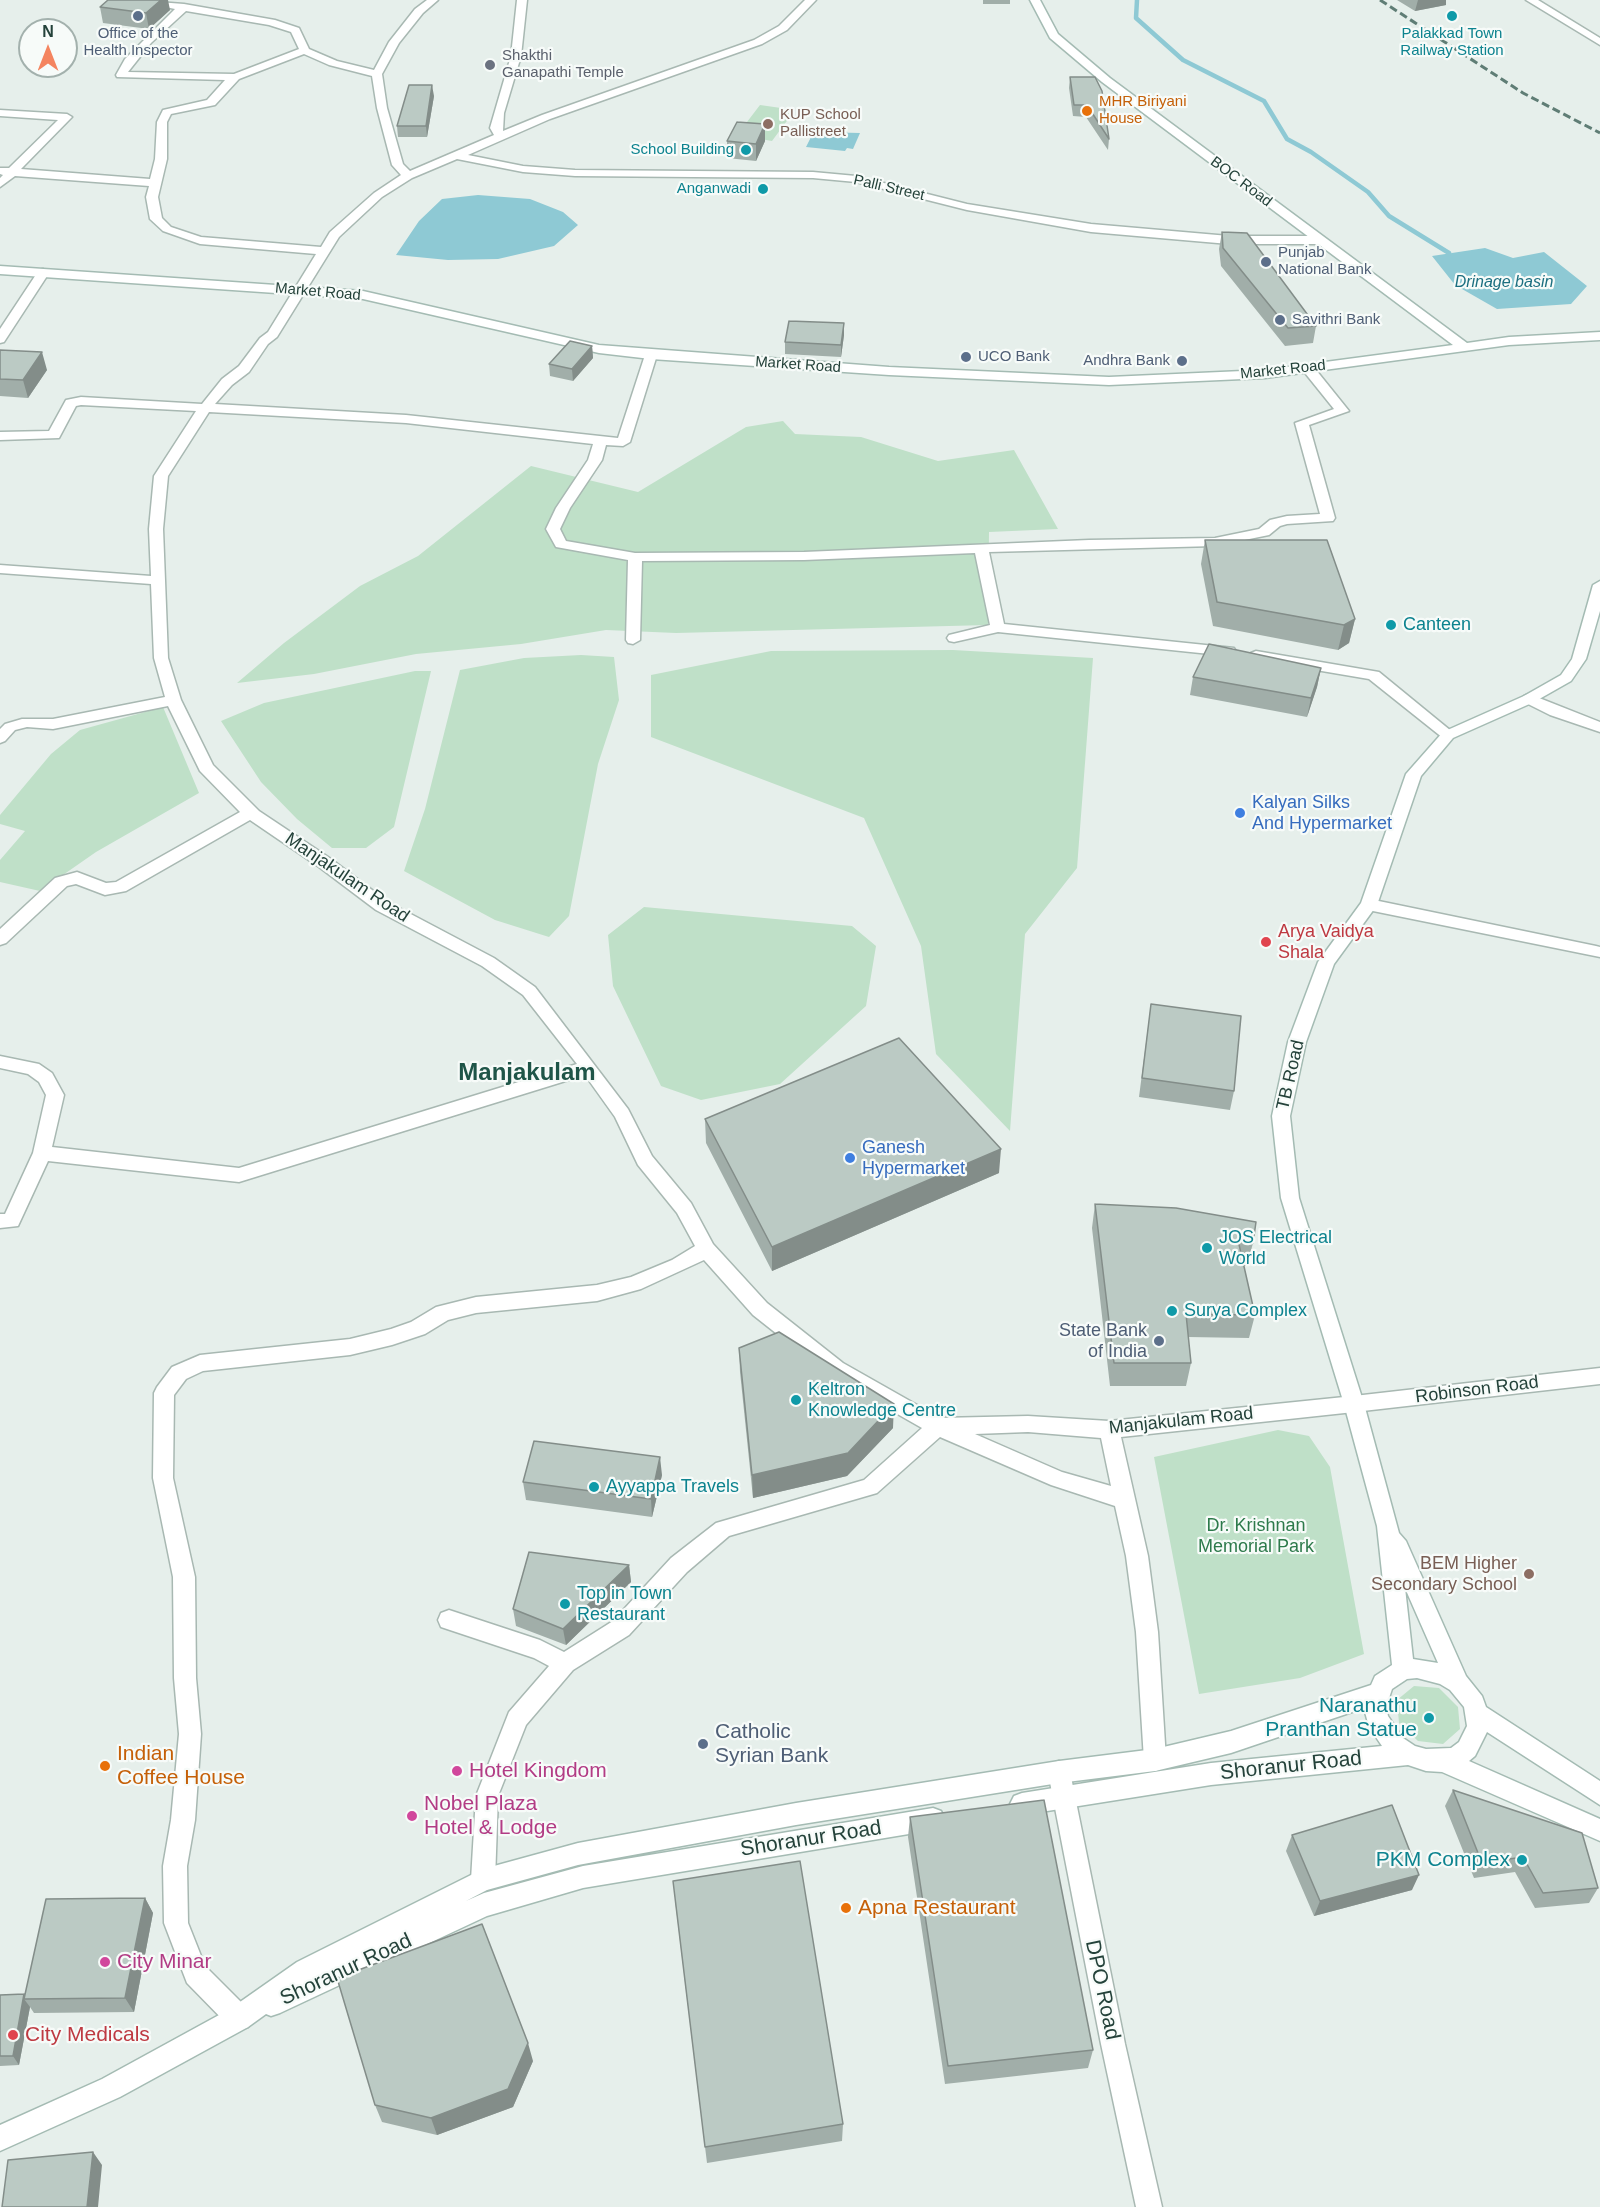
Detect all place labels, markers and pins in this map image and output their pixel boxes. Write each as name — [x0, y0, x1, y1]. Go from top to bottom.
marker: Office of the Health Inspector — [131, 9, 145, 23]
marker: Palakkad Town Railway Station — [1445, 9, 1459, 23]
place label: Office of the Health Inspector — [83, 25, 193, 60]
place label: Palakkad Town Railway Station — [1400, 25, 1504, 60]
place label: Shakthi Ganapathi Temple — [502, 47, 624, 82]
marker: Shakthi Ganapathi Temple — [483, 58, 497, 72]
place label: MHR Biriyani House — [1099, 93, 1187, 128]
marker: MHR Biriyani House — [1080, 104, 1094, 118]
place label: KUP School Pallistreet — [780, 106, 861, 141]
marker: KUP School Pallistreet — [761, 117, 775, 131]
place label: School Building — [631, 141, 734, 159]
marker: School Building — [739, 143, 753, 157]
place label: Anganwadi — [677, 180, 751, 198]
marker: Anganwadi — [756, 182, 770, 196]
place label: Punjab National Bank — [1278, 244, 1371, 279]
marker: Punjab National Bank — [1259, 255, 1273, 269]
place label: Savithri Bank — [1292, 311, 1380, 329]
marker: Savithri Bank — [1273, 313, 1287, 327]
place label: UCO Bank — [978, 348, 1050, 366]
marker: UCO Bank — [959, 350, 973, 364]
place label: Andhra Bank — [1083, 352, 1170, 370]
marker: Andhra Bank — [1175, 354, 1189, 368]
place label: Canteen — [1403, 614, 1471, 636]
marker: Canteen — [1384, 618, 1398, 632]
place label: Kalyan Silks And Hypermarket — [1252, 792, 1392, 834]
marker: Kalyan Silks And Hypermarket — [1233, 806, 1247, 820]
place label: Arya Vaidya Shala — [1278, 921, 1374, 964]
marker: Arya Vaidya Shala — [1259, 935, 1273, 949]
place label: Ganesh Hypermarket — [862, 1137, 965, 1180]
marker: Ganesh Hypermarket — [843, 1151, 857, 1165]
place label: JOS Electrical World — [1219, 1227, 1332, 1270]
marker: JOS Electrical World — [1200, 1241, 1214, 1255]
place label: Surya Complex — [1184, 1300, 1307, 1322]
marker: Surya Complex — [1165, 1304, 1179, 1318]
place label: State Bank of India — [1059, 1320, 1147, 1362]
marker: State Bank of India — [1152, 1334, 1166, 1348]
place label: Keltron Knowledge Centre — [808, 1379, 956, 1422]
marker: Keltron Knowledge Centre — [789, 1393, 803, 1407]
place label: Ayyappa Travels — [606, 1476, 739, 1498]
marker: Ayyappa Travels — [587, 1480, 601, 1494]
place label: BEM Higher Secondary School — [1371, 1553, 1517, 1596]
marker: BEM Higher Secondary School — [1522, 1567, 1536, 1581]
place label: Top in Town Restaurant — [577, 1583, 672, 1626]
marker: Top in Town Restaurant — [558, 1597, 572, 1611]
place label: Naranathu Pranthan Statue — [1265, 1693, 1417, 1743]
marker: Naranathu Pranthan Statue — [1422, 1711, 1436, 1725]
place label: Catholic Syrian Bank — [715, 1719, 828, 1769]
marker: Catholic Syrian Bank — [696, 1737, 710, 1751]
place label: Indian Coffee House — [117, 1741, 245, 1791]
place label: Hotel Kingdom — [469, 1758, 607, 1784]
marker: Indian Coffee House — [98, 1759, 112, 1773]
marker: Hotel Kingdom — [450, 1764, 464, 1778]
place label: Nobel Plaza Hotel & Lodge — [424, 1791, 557, 1841]
marker: Nobel Plaza Hotel & Lodge — [405, 1809, 419, 1823]
place label: PKM Complex — [1376, 1847, 1510, 1873]
marker: PKM Complex — [1515, 1853, 1529, 1867]
place label: Apna Restaurant — [858, 1895, 1016, 1921]
marker: Apna Restaurant — [839, 1901, 853, 1915]
place label: City Minar — [117, 1949, 212, 1975]
marker: City Minar — [98, 1955, 112, 1969]
place label: City Medicals — [25, 2022, 150, 2048]
marker: City Medicals — [6, 2028, 20, 2042]

